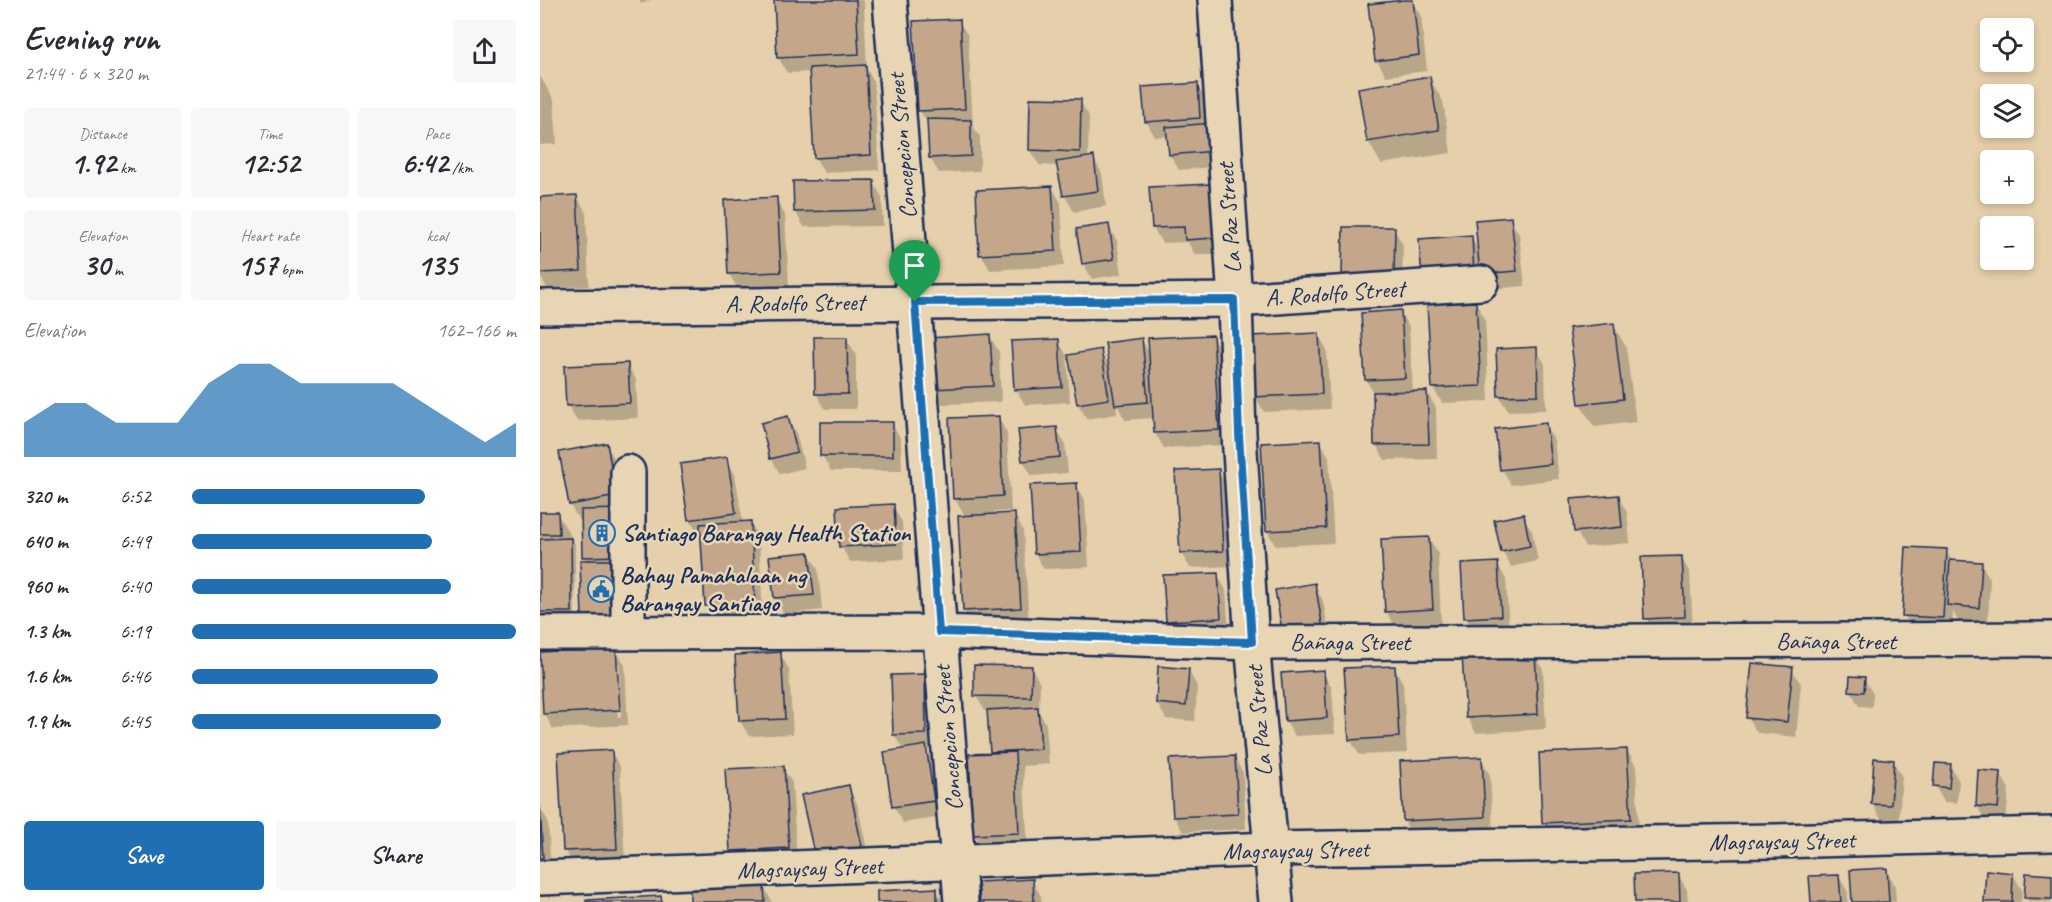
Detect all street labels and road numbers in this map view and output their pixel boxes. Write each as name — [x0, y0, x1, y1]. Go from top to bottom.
street label: Concepcion Street — [881, 70, 923, 220]
street label: La Paz Street — [1210, 160, 1248, 274]
street label: A. Rodolfo Street — [1265, 273, 1409, 313]
street label: A. Rodolfo Street — [725, 287, 868, 319]
street label: Bañaga Street — [1776, 626, 1898, 656]
street label: Bañaga Street — [1290, 627, 1412, 657]
street label: Concepcion Street — [927, 662, 969, 812]
street label: La Paz Street — [1239, 663, 1279, 777]
street label: Magsaysay Street — [1709, 825, 1857, 857]
street label: Magsaysay Street — [1223, 834, 1371, 866]
street label: Magsaysay Street — [736, 850, 886, 886]

